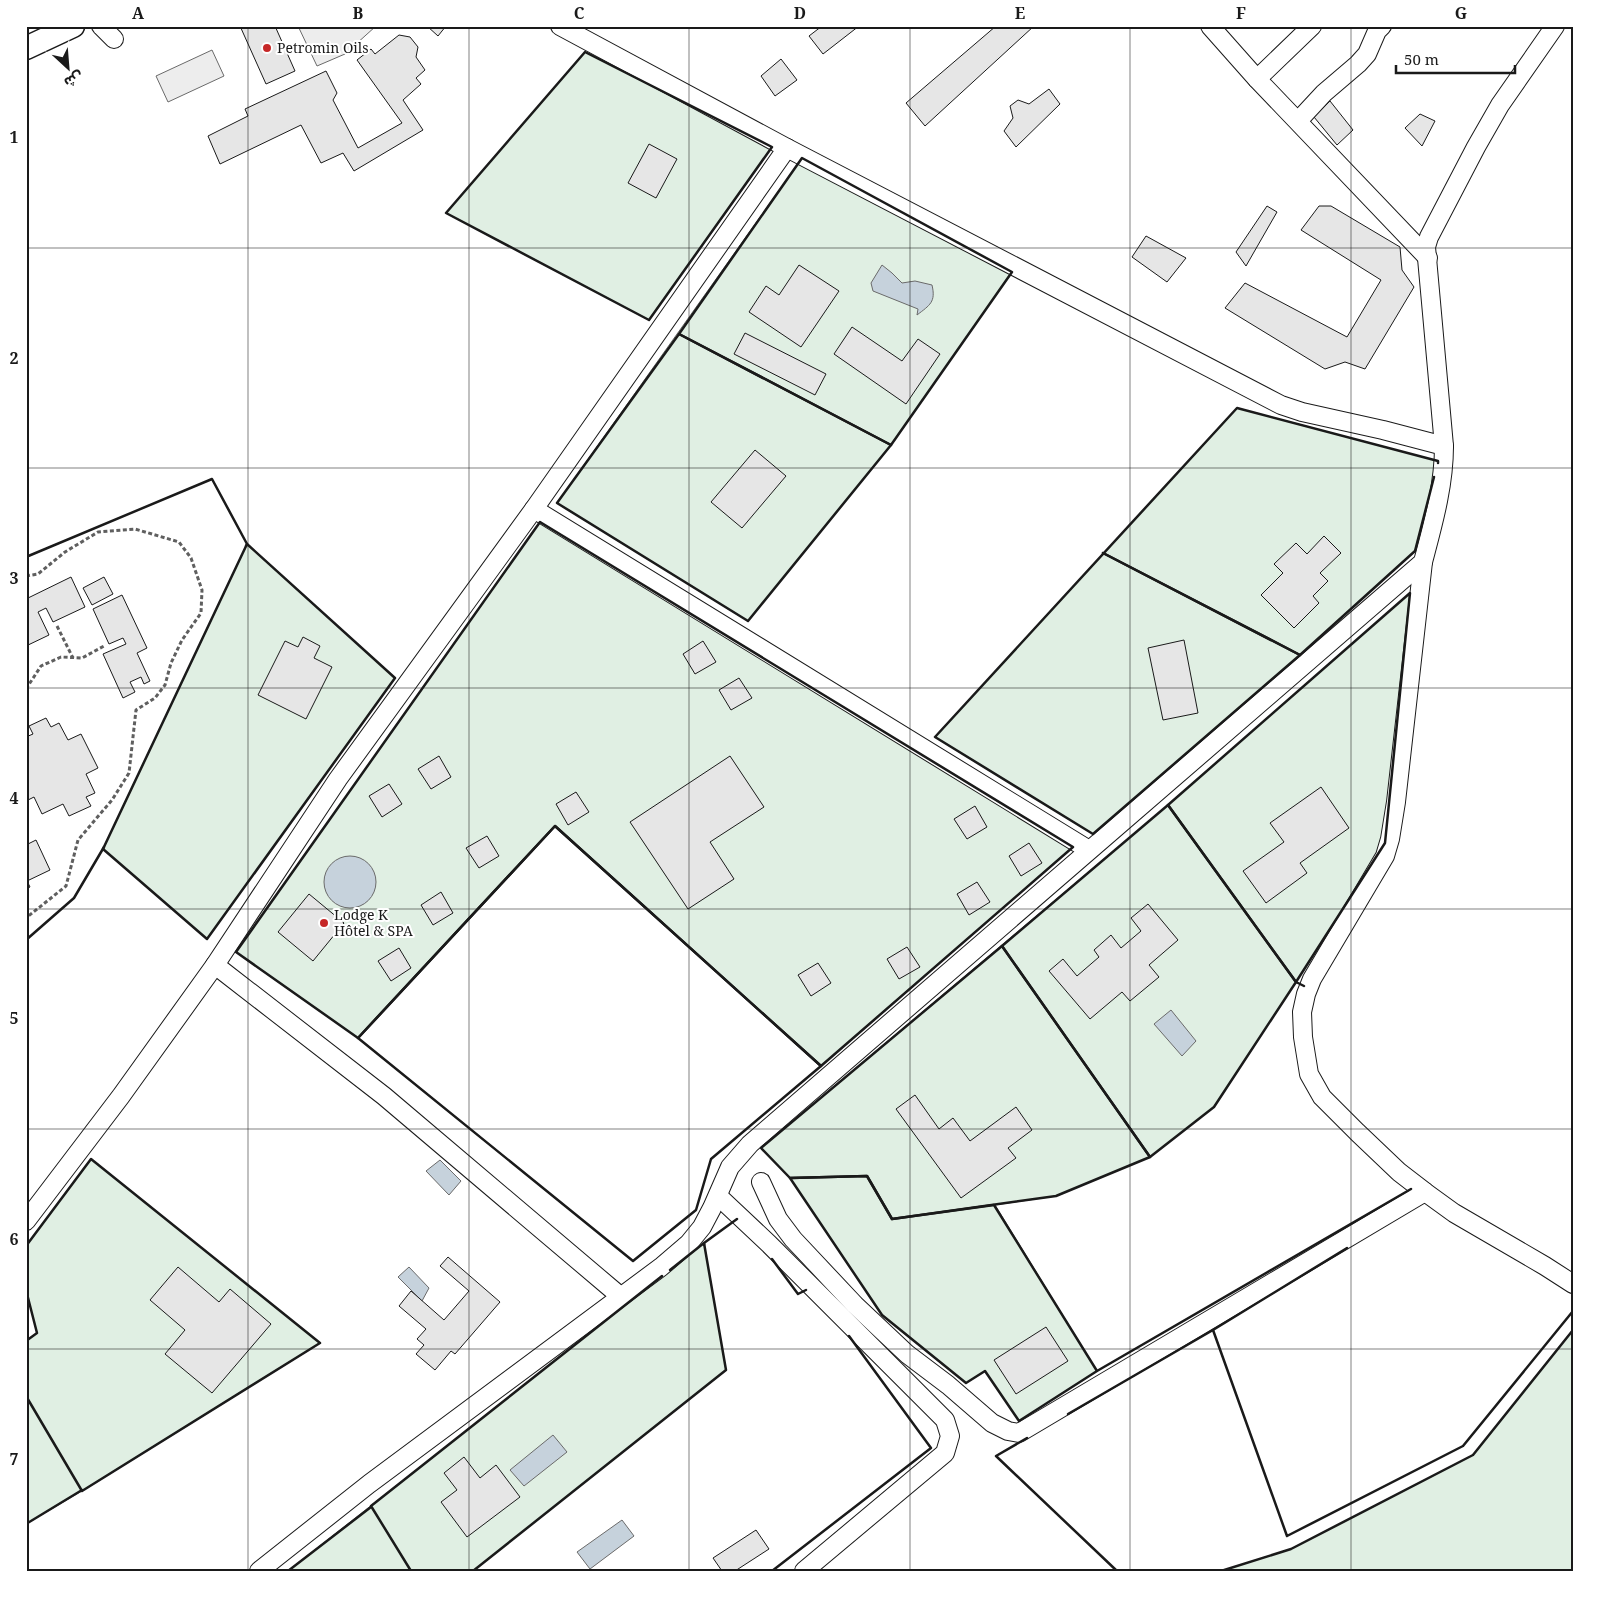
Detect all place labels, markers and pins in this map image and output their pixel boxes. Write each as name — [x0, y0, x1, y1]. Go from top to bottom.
place label: Petromin Oils — [277, 38, 368, 57]
marker: Petromin Oils — [261, 42, 273, 54]
place label: Lodge K Hôtel & SPA — [334, 905, 413, 940]
marker: Lodge K Hôtel & SPA — [318, 917, 330, 929]

